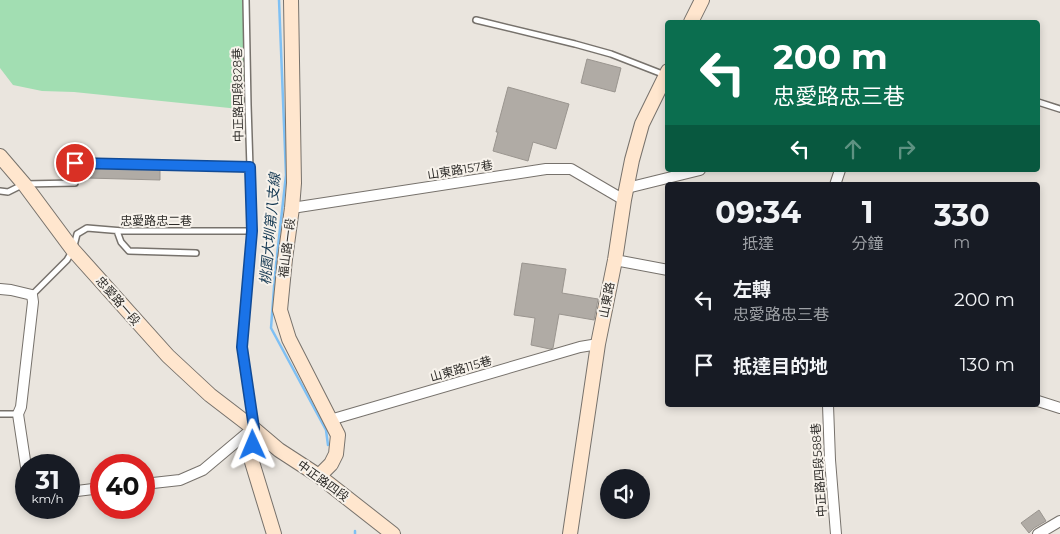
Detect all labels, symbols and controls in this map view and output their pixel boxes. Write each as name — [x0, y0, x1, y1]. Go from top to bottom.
text: 200 m — [773, 35, 888, 78]
icon: left — [690, 40, 755, 105]
street label: 中正路四段828巷 — [229, 48, 246, 142]
text: 忠愛路忠三巷 — [773, 83, 905, 110]
icon: left — [786, 135, 814, 163]
icon: ahead — [839, 135, 867, 163]
icon: right — [892, 135, 920, 163]
pin — [54, 142, 96, 184]
icon: arrive — [61, 149, 89, 177]
street label: 山東路157巷 — [426, 157, 494, 182]
water label: 桃園大圳第八支線 — [256, 170, 284, 286]
text: 09:34 — [715, 194, 801, 231]
text: 1 — [862, 194, 873, 231]
text: 330 — [934, 197, 990, 234]
street label: 忠愛路忠二巷 — [120, 213, 192, 228]
street label: 福山路一段 — [275, 217, 298, 279]
text: m — [953, 233, 970, 252]
text: 抵達 — [742, 234, 774, 253]
text: 分鐘 — [852, 234, 884, 253]
street label: 忠愛路一段 — [93, 273, 144, 328]
text: 左轉 — [733, 278, 771, 301]
street label: 山東路 — [596, 281, 617, 319]
icon: left — [690, 286, 718, 314]
text: 200 m — [954, 288, 1015, 311]
text: 忠愛路忠三巷 — [733, 305, 829, 324]
icon: arrive — [690, 351, 718, 379]
street label: 山東路115巷 — [428, 353, 493, 384]
text: 130 m — [960, 353, 1015, 376]
text: 抵達目的地 — [733, 355, 828, 378]
position arrow — [226, 418, 278, 470]
street label: 中正路四段588巷 — [808, 423, 829, 517]
speed limit sign: 40 — [90, 454, 155, 519]
street label: 中正路四段 — [295, 457, 352, 504]
text: 31 — [35, 465, 60, 495]
map controls — [600, 469, 650, 519]
button: sound — [600, 469, 650, 519]
text: km/h — [31, 491, 64, 506]

